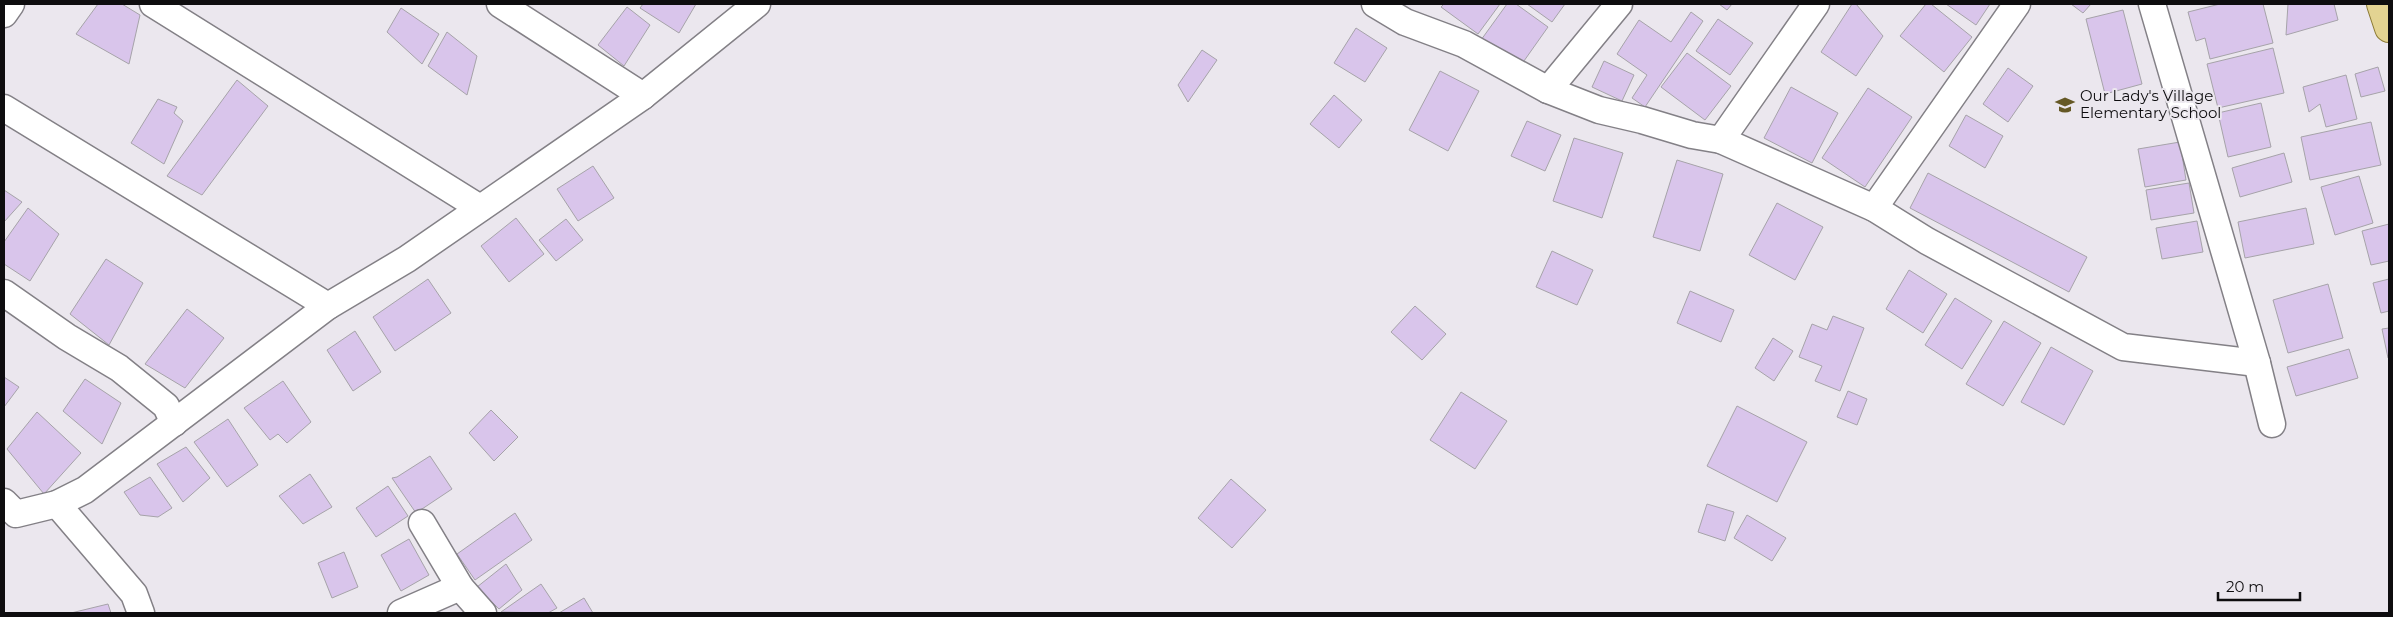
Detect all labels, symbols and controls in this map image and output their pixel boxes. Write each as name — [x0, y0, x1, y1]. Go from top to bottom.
place label: Our Lady's Village Elementary School — [2080, 86, 2221, 122]
school or university icon: Our Lady's Village Elementary School — [2054, 94, 2076, 116]
scale bar — [2218, 570, 2300, 602]
text: 20 m — [2226, 577, 2264, 596]

